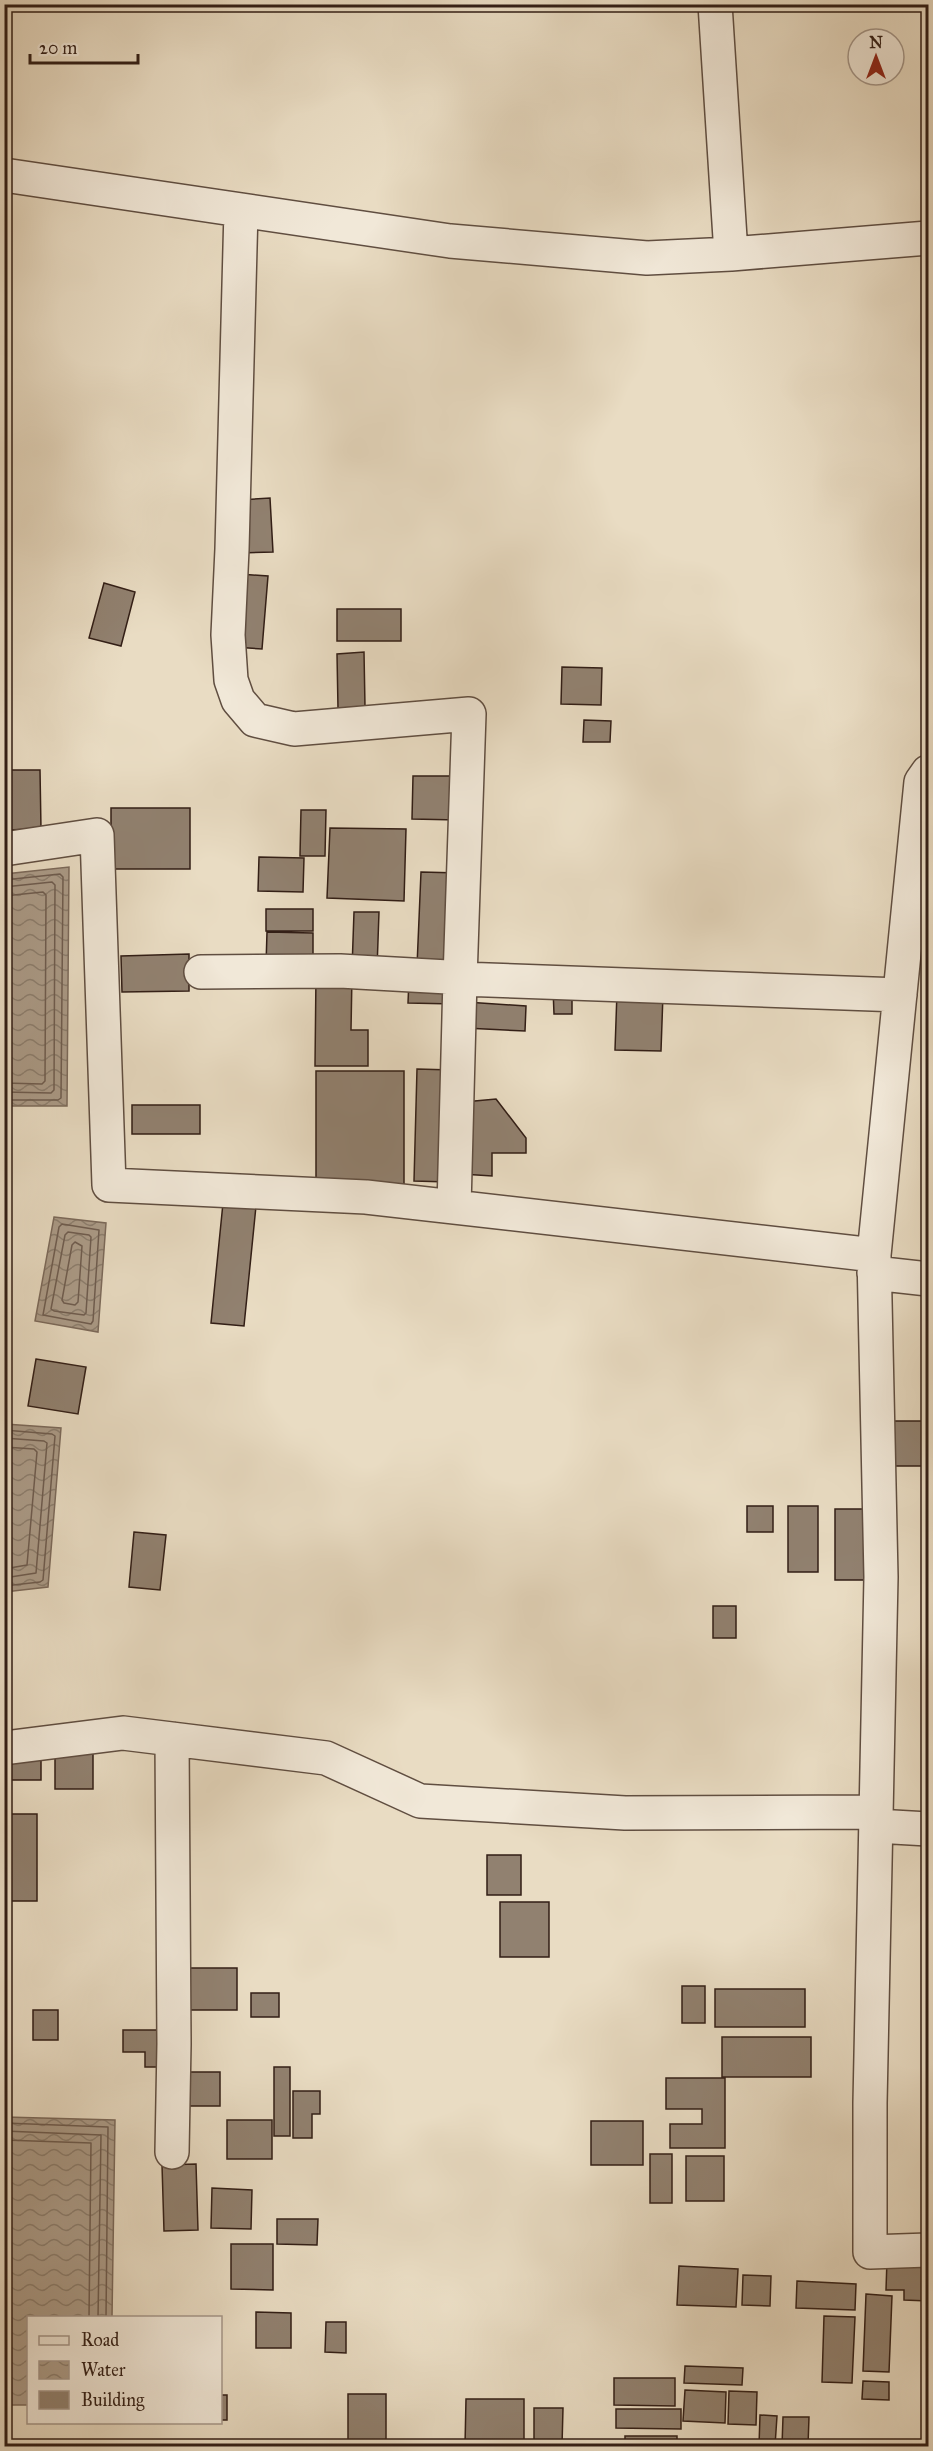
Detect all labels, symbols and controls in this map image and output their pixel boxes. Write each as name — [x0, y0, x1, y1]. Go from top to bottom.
scale bar — [30, 27, 138, 65]
north arrow — [846, 27, 906, 87]
text: N — [869, 33, 883, 52]
text: 20 m — [39, 37, 77, 59]
legend — [27, 2316, 222, 2424]
text: Road — [81, 2329, 119, 2351]
text: Water — [81, 2359, 126, 2381]
text: Building — [81, 2389, 145, 2412]

